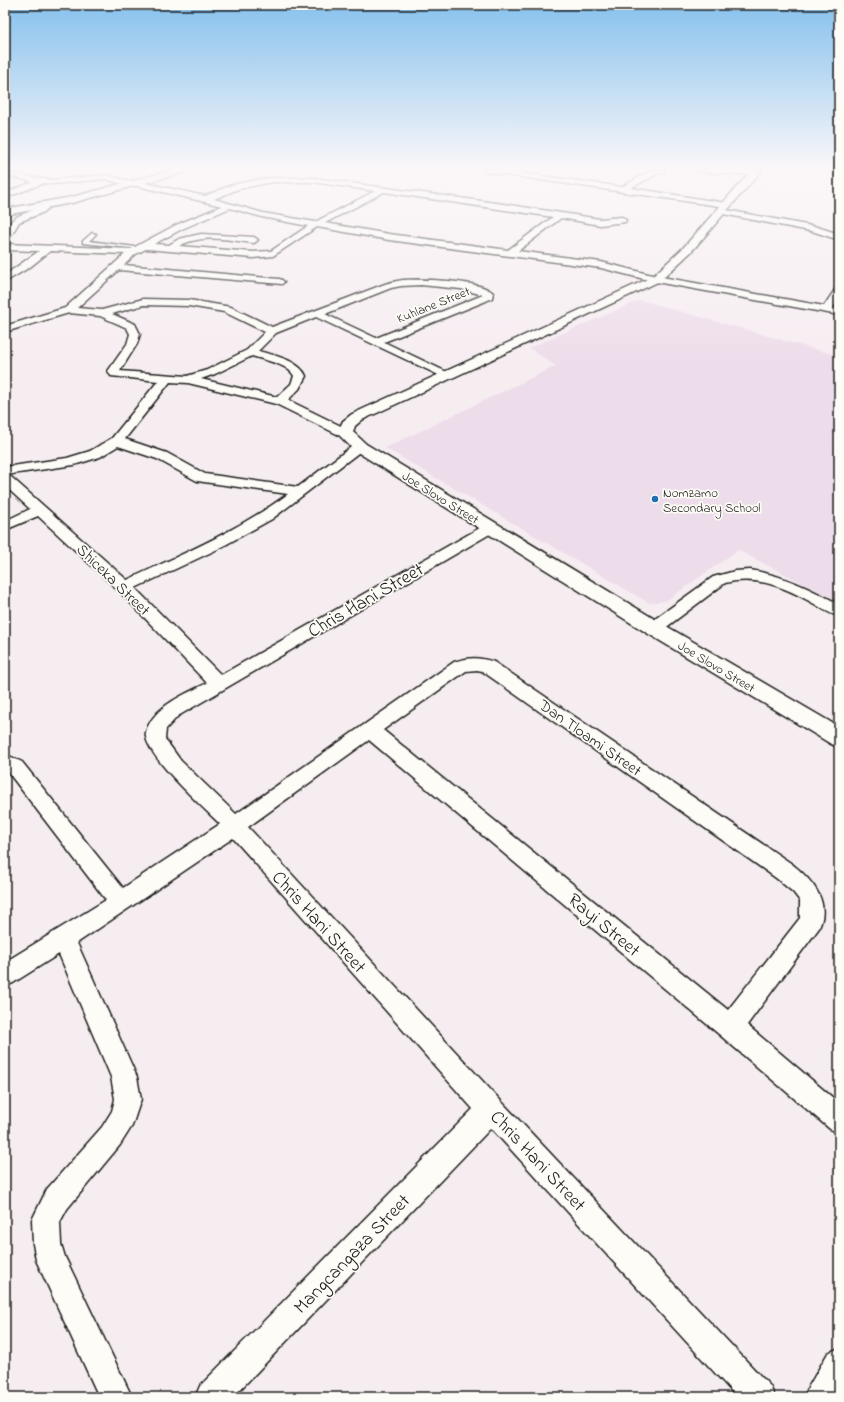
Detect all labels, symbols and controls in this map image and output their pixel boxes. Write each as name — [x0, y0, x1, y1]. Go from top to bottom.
street label: Kuhlane Street — [394, 282, 474, 329]
street label: Joe Slovo Street — [398, 467, 483, 530]
place label: Nomzamo Secondary School — [663, 484, 761, 519]
marker: Nomzamo Secondary School — [650, 494, 660, 504]
street label: Shiceka Street — [70, 539, 156, 622]
street label: Chris Hani Street — [303, 557, 430, 645]
street label: Joe Slovo Street — [674, 637, 759, 698]
street label: Dan Tloami Street — [533, 694, 647, 783]
street label: Chris Hani Street — [265, 865, 372, 980]
street label: Rayi Street — [561, 887, 646, 965]
street label: Chris Hani Street — [483, 1105, 592, 1219]
street label: Mangcangaza Street — [288, 1188, 419, 1322]

